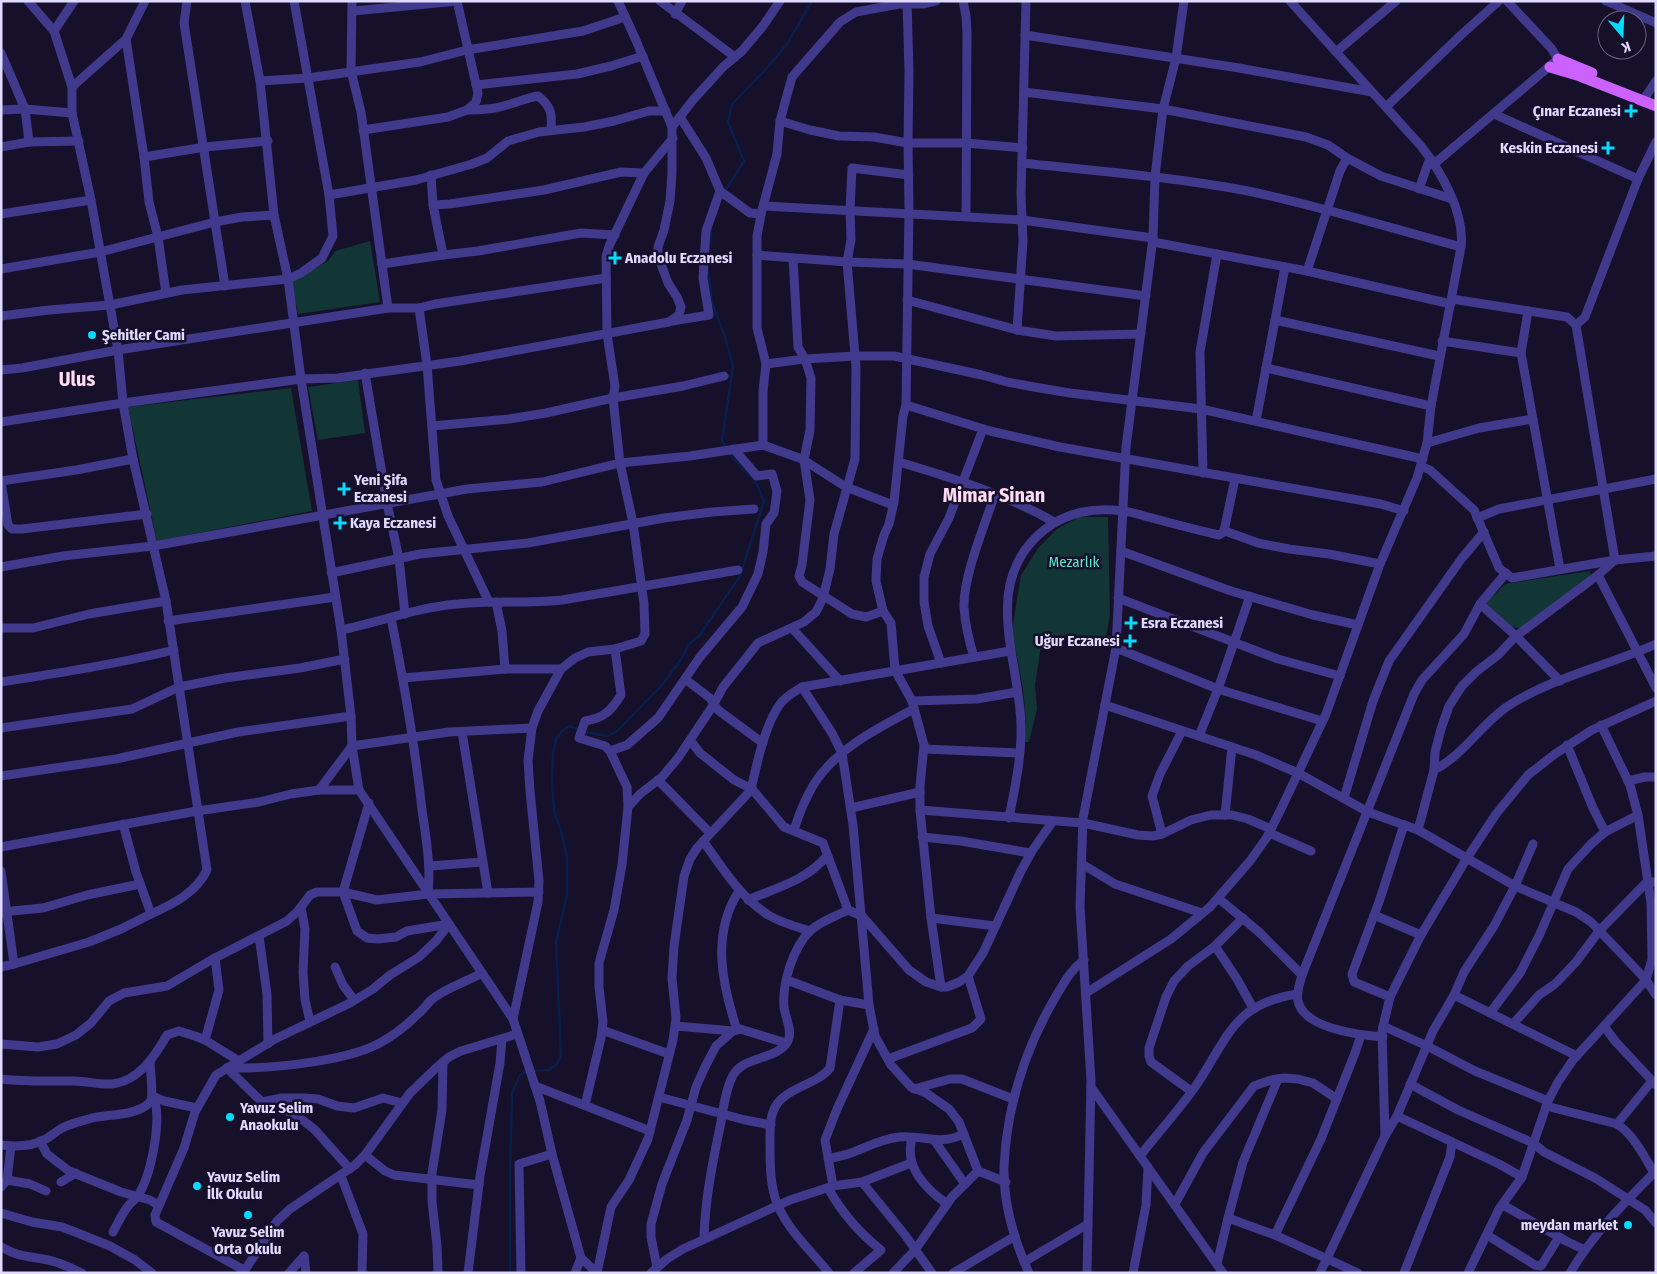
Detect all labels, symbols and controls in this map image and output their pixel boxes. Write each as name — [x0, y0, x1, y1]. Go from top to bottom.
north arrow — [1597, 10, 1647, 60]
text: K — [1619, 37, 1633, 56]
place label: Çınar Eczanesi — [1533, 102, 1621, 121]
marker: Çınar Eczanesi — [1625, 105, 1637, 117]
place label: Keskin Eczanesi — [1500, 139, 1598, 157]
marker: Keskin Eczanesi — [1602, 142, 1614, 154]
place label: Anadolu Eczanesi — [624, 249, 733, 267]
marker: Anadolu Eczanesi — [609, 252, 621, 264]
place label: Şehitler Cami — [102, 326, 185, 345]
marker: Şehitler Cami — [86, 329, 98, 341]
district label: Ulus — [59, 367, 95, 391]
place label: Yeni Şifa Eczanesi — [353, 471, 408, 506]
marker: Yeni Şifa Eczanesi — [338, 483, 350, 495]
district label: Mimar Sinan — [943, 483, 1045, 507]
place label: Kaya Eczanesi — [350, 514, 436, 532]
marker: Kaya Eczanesi — [334, 517, 346, 529]
park label: Mezarlık — [1048, 553, 1100, 571]
place label: Esra Eczanesi — [1141, 614, 1223, 632]
marker: Esra Eczanesi — [1125, 617, 1137, 629]
place label: Uğur Eczanesi — [1035, 632, 1120, 650]
marker: Uğur Eczanesi — [1124, 635, 1136, 647]
place label: Yavuz Selim Anaokulu — [239, 1099, 313, 1134]
marker: Yavuz Selim Anaokulu — [224, 1111, 236, 1123]
place label: Yavuz Selim İlk Okulu — [206, 1168, 280, 1203]
marker: Yavuz Selim İlk Okulu — [191, 1180, 203, 1192]
marker: Yavuz Selim Orta Okulu — [242, 1209, 254, 1221]
place label: meydan market — [1521, 1216, 1619, 1234]
marker: meydan market — [1622, 1219, 1634, 1231]
place label: Yavuz Selim Orta Okulu — [210, 1223, 285, 1258]

